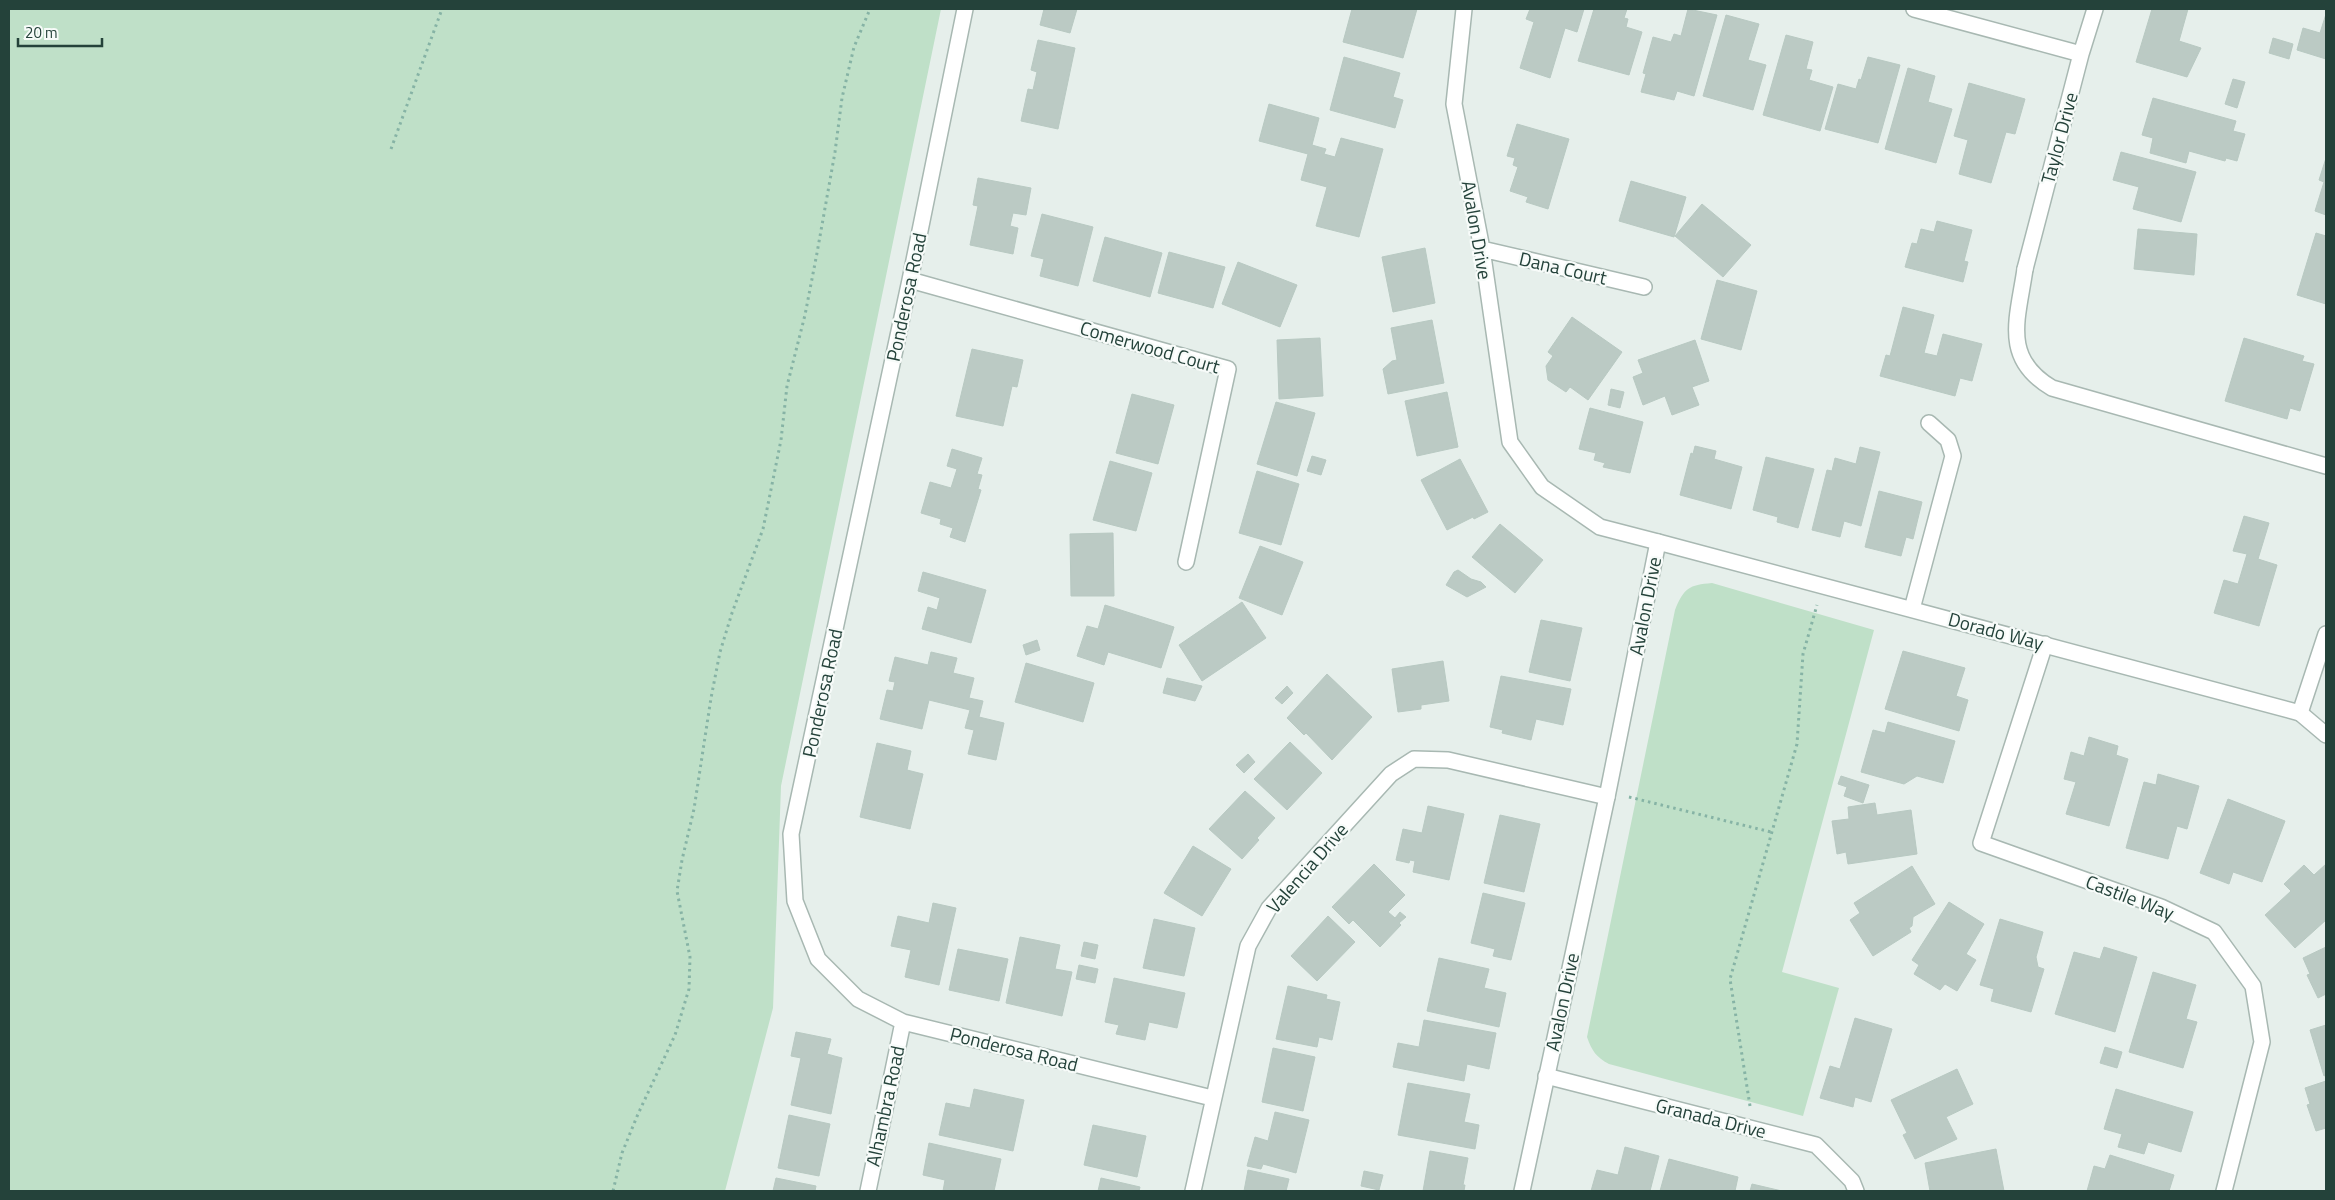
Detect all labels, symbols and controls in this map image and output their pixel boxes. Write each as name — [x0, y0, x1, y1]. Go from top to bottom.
scale bar — [18, 15, 101, 47]
text: 20 m — [25, 21, 58, 44]
street label: Taylor Drive — [2032, 89, 2085, 187]
street label: Avalon Drive — [1455, 178, 1500, 282]
street label: Ponderosa Road — [878, 230, 933, 364]
street label: Dana Court — [1516, 243, 1610, 292]
street label: Comerwood Court — [1077, 313, 1224, 380]
street label: Avalon Drive — [1621, 554, 1668, 658]
street label: Dorado Way — [1945, 604, 2047, 657]
street label: Ponderosa Road — [794, 626, 849, 760]
street label: Valencia Drive — [1259, 816, 1354, 919]
street label: Castile Way — [2082, 866, 2179, 927]
street label: Avalon Drive — [1537, 950, 1586, 1054]
street label: Ponderosa Road — [947, 1019, 1081, 1078]
street label: Alhambra Road — [858, 1043, 911, 1169]
street label: Granada Drive — [1653, 1090, 1769, 1145]

